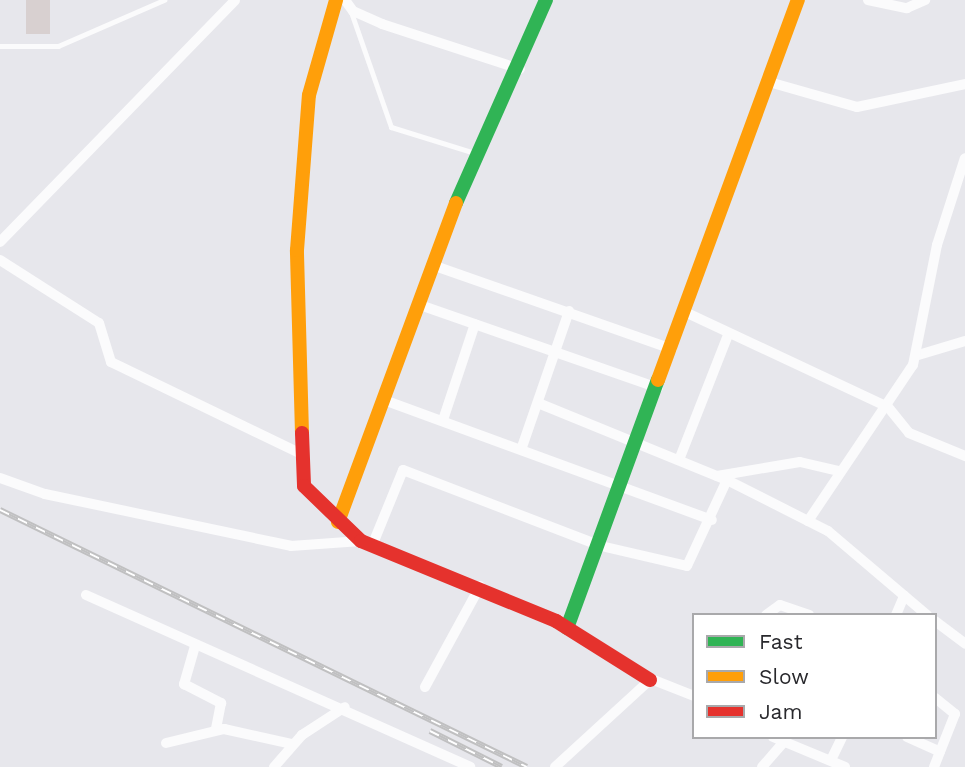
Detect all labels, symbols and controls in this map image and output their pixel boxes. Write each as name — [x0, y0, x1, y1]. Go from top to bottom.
legend — [692, 613, 937, 739]
text: Fast — [759, 629, 803, 654]
text: Slow — [759, 664, 809, 689]
text: Jam — [759, 699, 802, 724]

